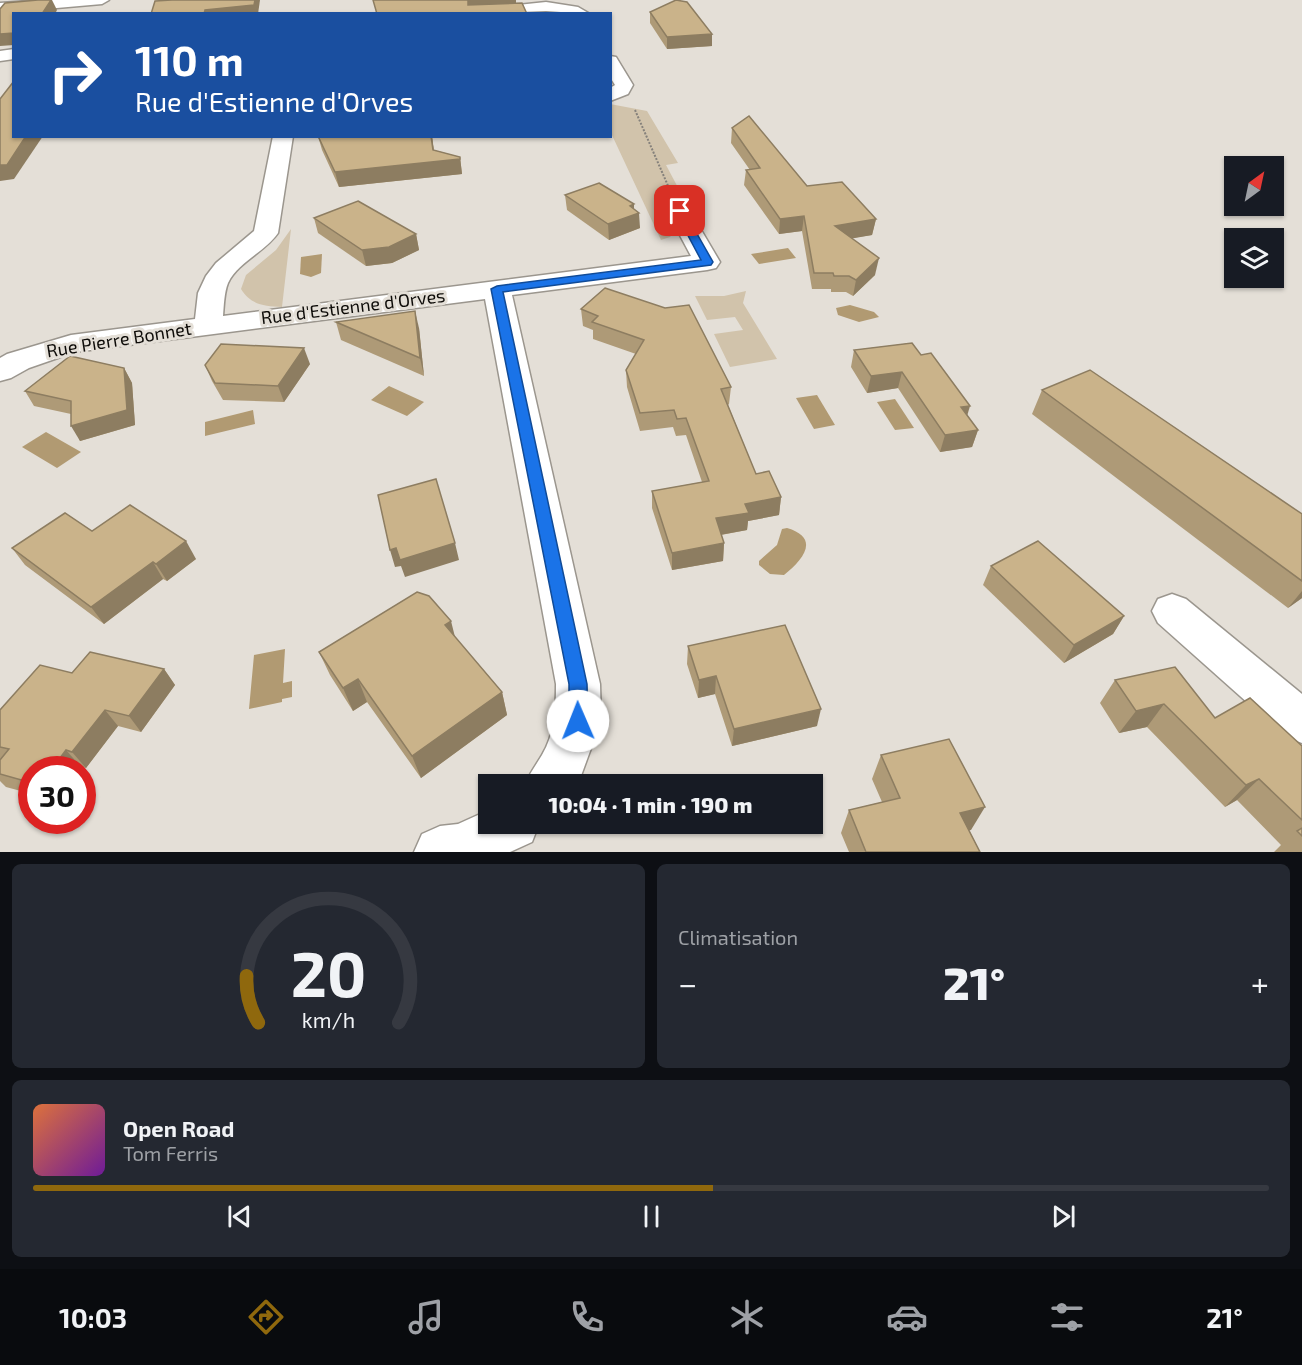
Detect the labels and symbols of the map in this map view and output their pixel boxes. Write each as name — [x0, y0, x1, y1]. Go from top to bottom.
north arrow — [1224, 156, 1284, 216]
pin — [654, 185, 705, 236]
street label: Rue d'Estienne d'Orves — [259, 284, 446, 328]
street label: Rue Pierre Bonnet — [45, 317, 193, 361]
position arrow — [546, 689, 610, 753]
speed limit sign: 30 — [18, 756, 96, 834]

